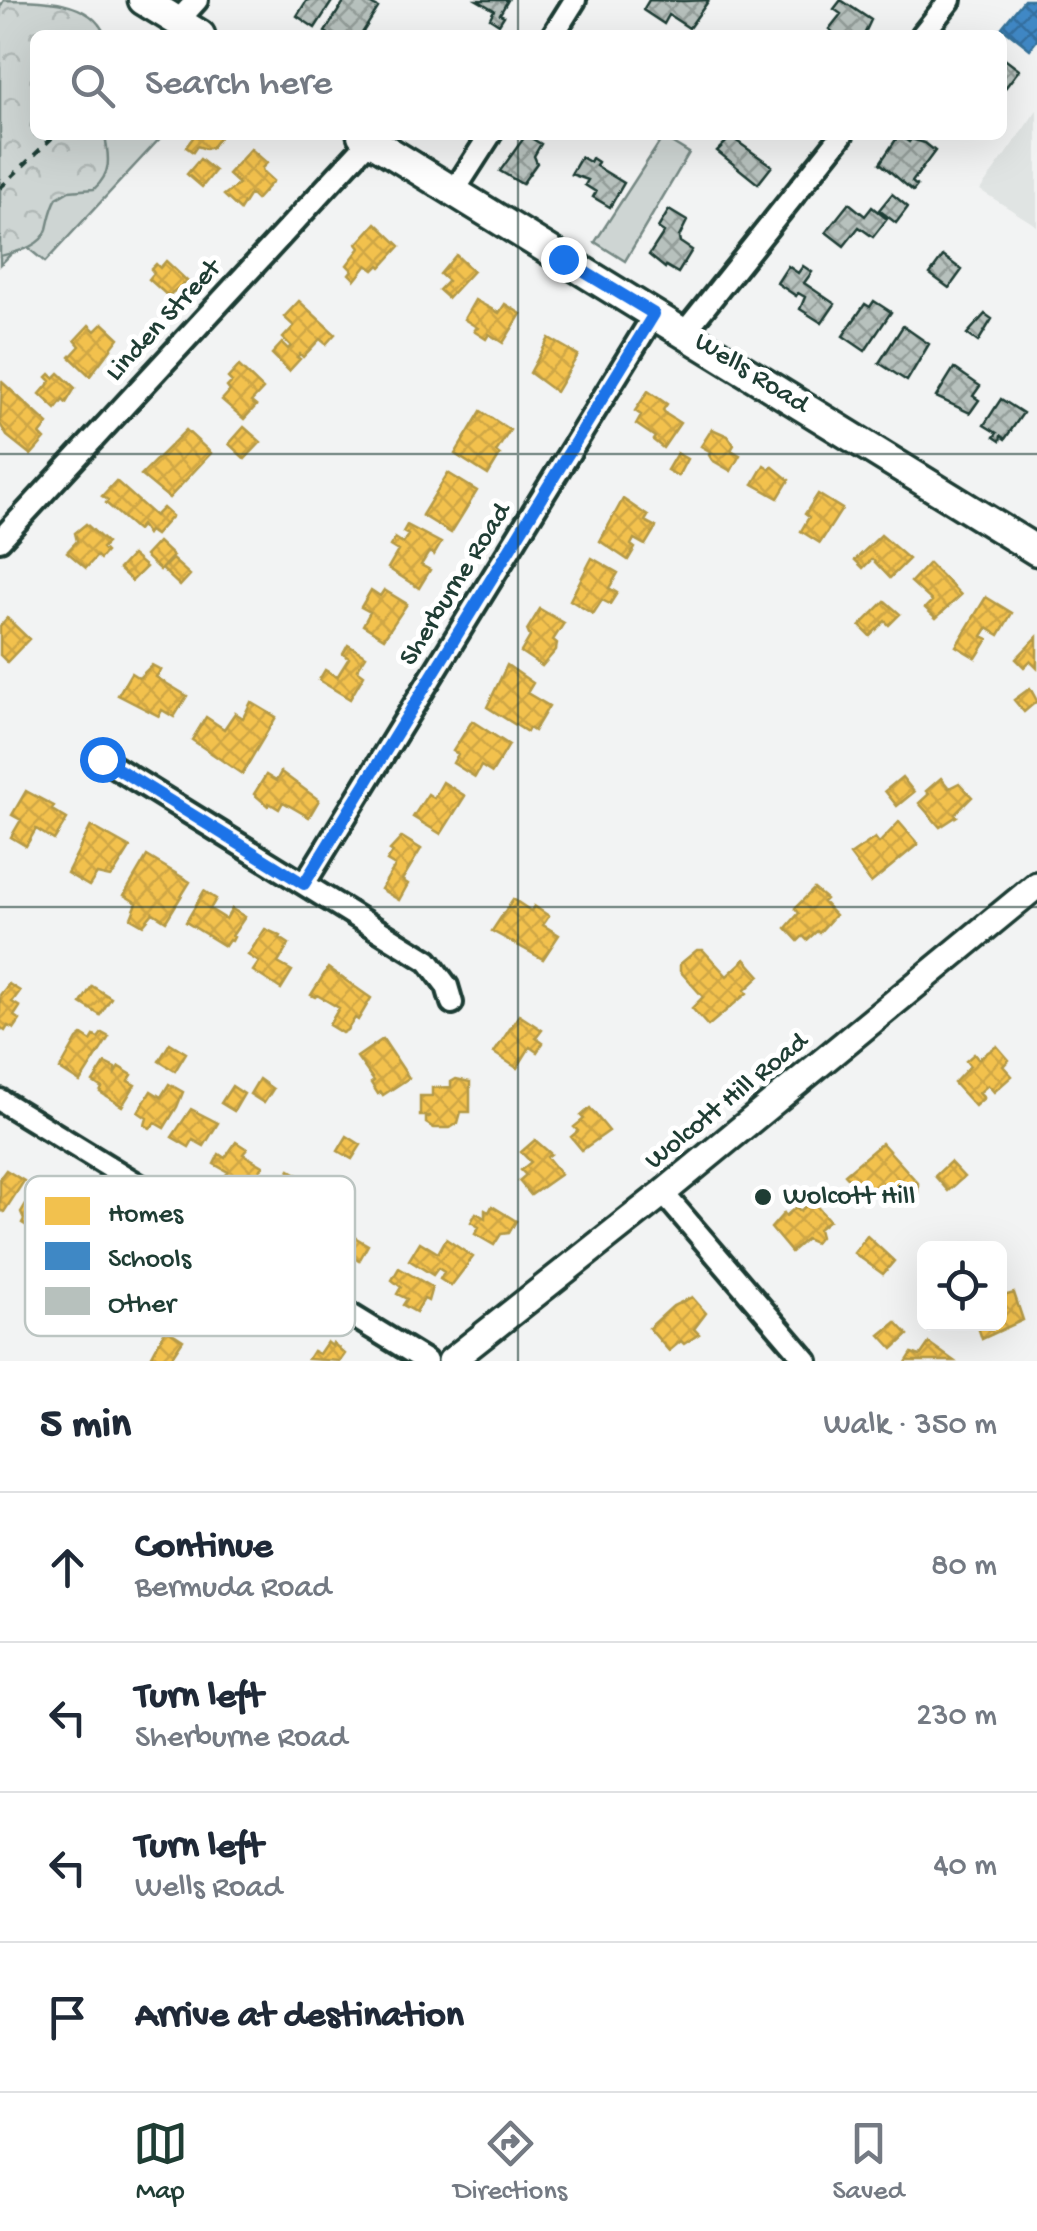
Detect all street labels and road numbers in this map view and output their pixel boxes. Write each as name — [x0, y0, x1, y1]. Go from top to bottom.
street label: Linden Street — [99, 251, 231, 389]
street label: Wells Road — [688, 326, 817, 423]
street label: Sherburne Road — [393, 495, 521, 673]
street label: Wolcott Hill Road — [639, 1025, 817, 1178]

